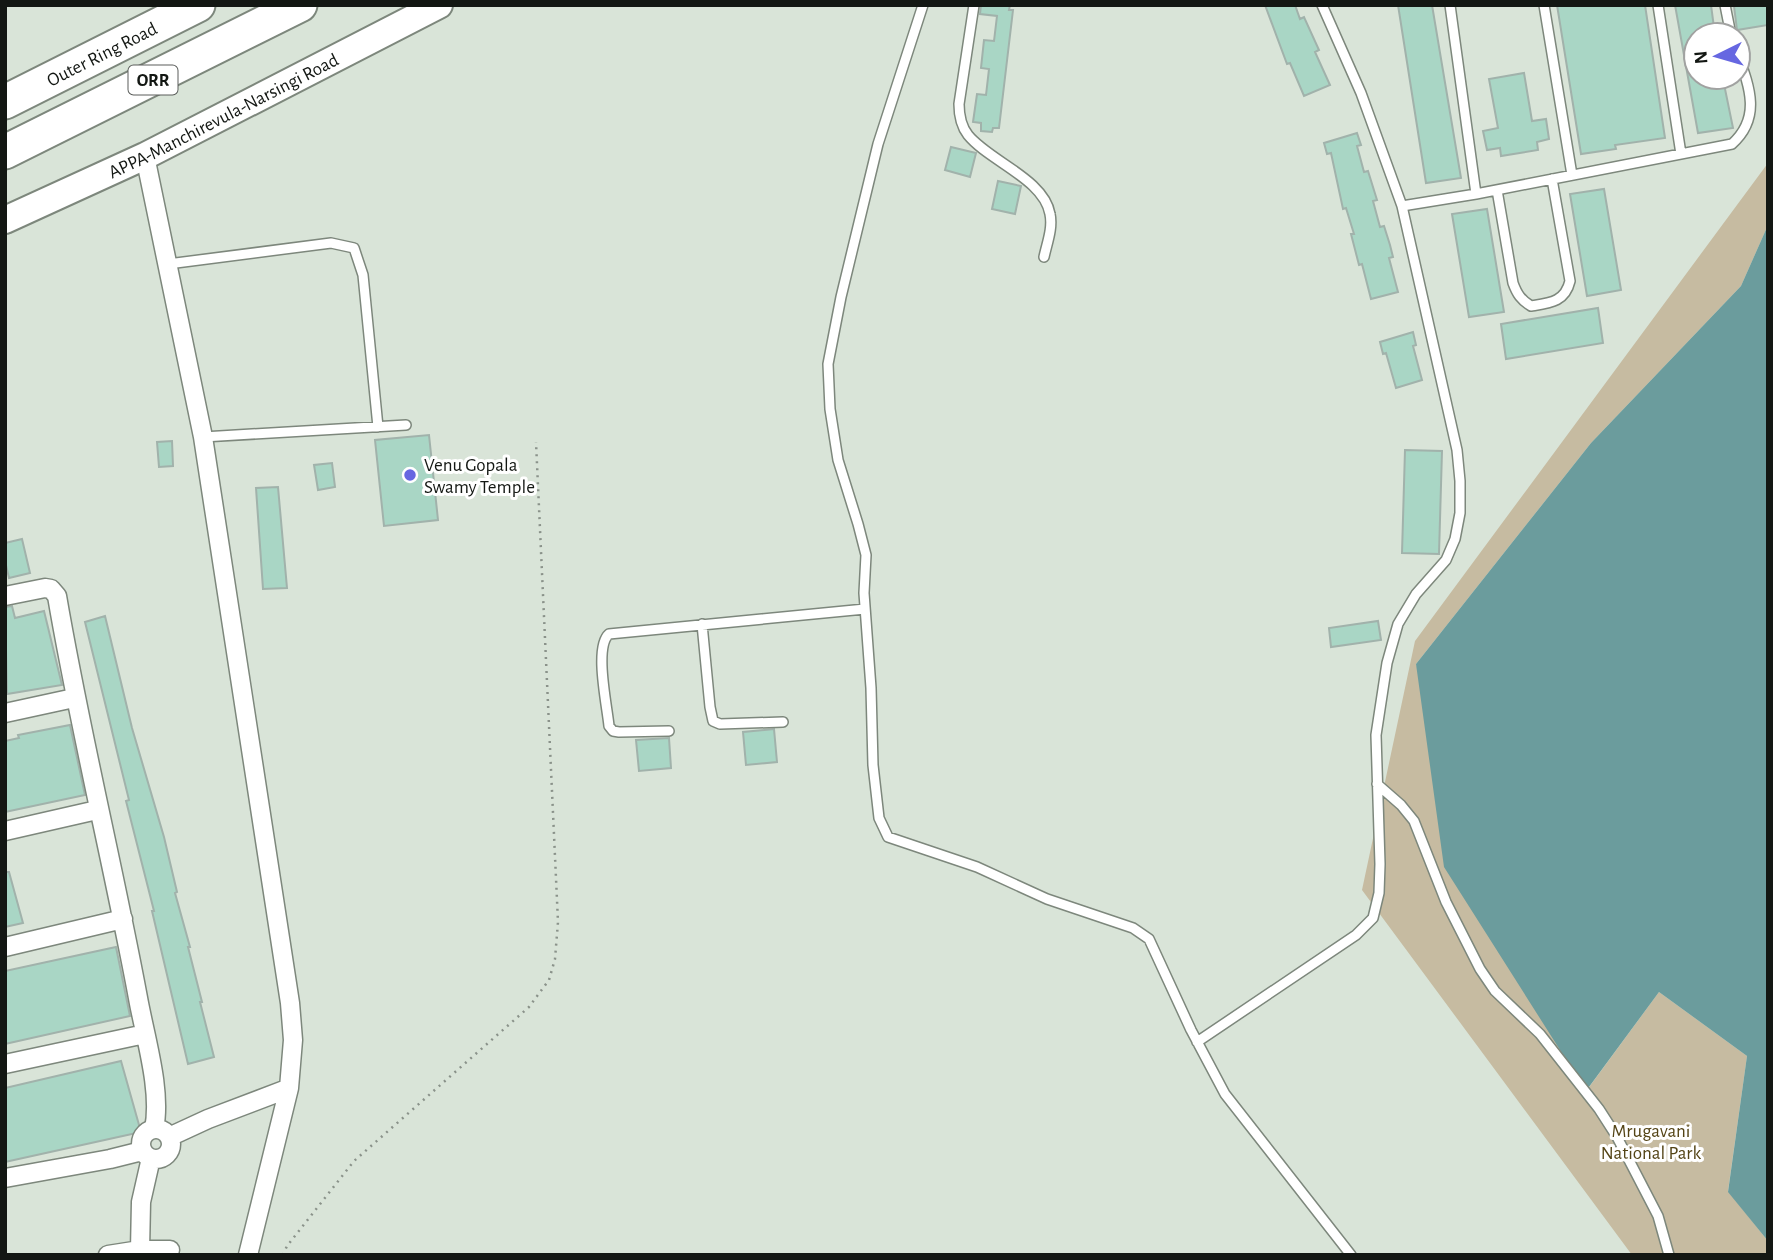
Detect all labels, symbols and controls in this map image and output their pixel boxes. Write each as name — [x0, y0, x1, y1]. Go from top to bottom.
street label: Outer Ring Road — [44, 19, 161, 90]
north arrow — [1682, 21, 1752, 91]
street label: APPA-Manchirevula-Narsingi Road — [106, 50, 342, 182]
text: N — [1692, 50, 1712, 65]
road number: ORR — [128, 66, 178, 94]
place label: Venu Gopala Swamy Temple — [424, 456, 535, 497]
marker: Venu Gopala Swamy Temple — [402, 467, 418, 483]
park label: Mrugavani National Park — [1601, 1122, 1702, 1163]

